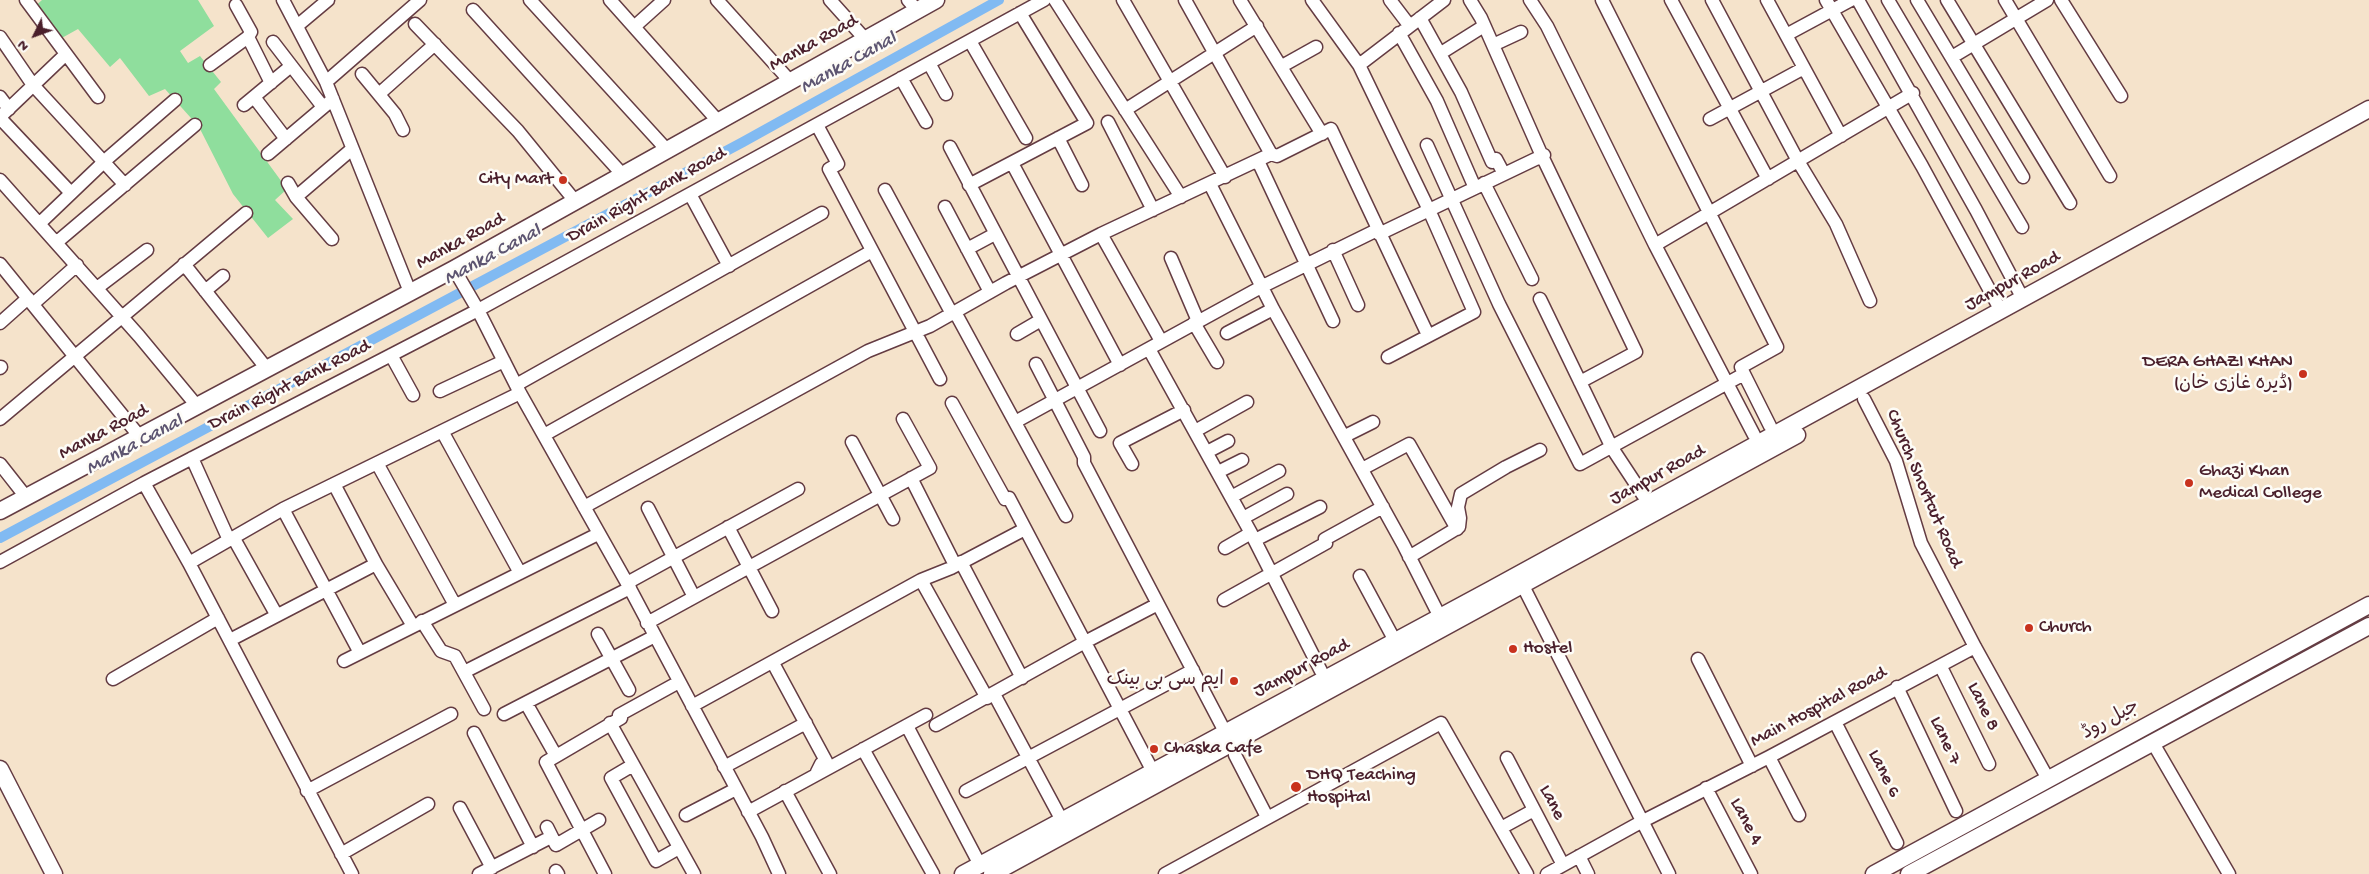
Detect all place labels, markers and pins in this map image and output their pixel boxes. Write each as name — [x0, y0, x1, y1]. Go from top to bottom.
place label: City Mart — [479, 169, 553, 191]
marker: City Mart — [557, 174, 569, 186]
place label: DERA GHAZI KHAN (ڈیرہ غازی خان) — [2143, 352, 2293, 396]
marker: DERA GHAZI KHAN (ڈیرہ غازی خان) — [2297, 368, 2309, 380]
place label: Ghazi Khan Medical College — [2199, 461, 2322, 505]
marker: Ghazi Khan Medical College — [2183, 477, 2195, 489]
place label: Church — [2039, 617, 2092, 639]
marker: Church — [2023, 622, 2035, 634]
place label: Hostel — [1523, 638, 1572, 660]
marker: Hostel — [1507, 643, 1519, 655]
place label: ایم سی بی بینک — [1107, 670, 1224, 692]
marker: ایم سی بی بینک — [1228, 675, 1240, 687]
place label: Chaska Cafe — [1164, 738, 1262, 760]
marker: Chaska Cafe — [1148, 743, 1160, 755]
place label: DHQ Teaching Hospital — [1307, 765, 1416, 809]
marker: DHQ Teaching Hospital — [1289, 780, 1303, 794]

